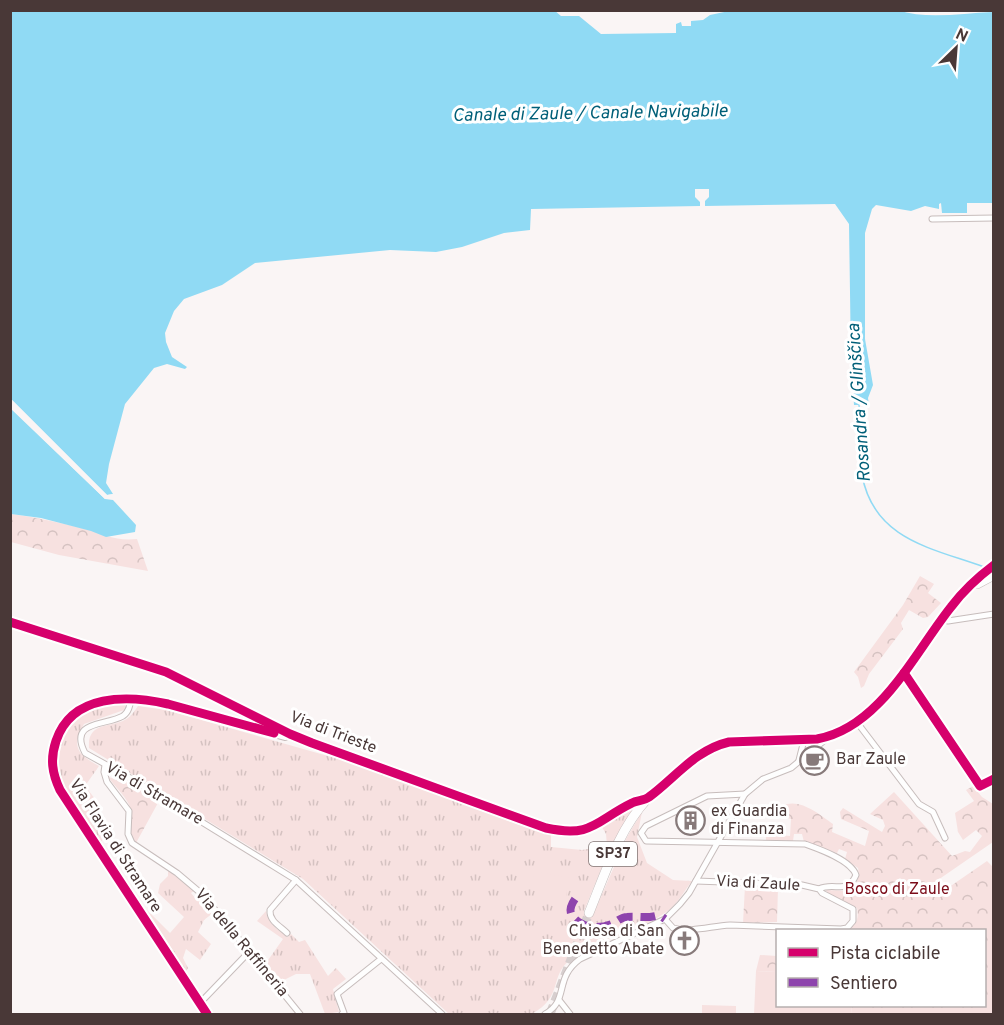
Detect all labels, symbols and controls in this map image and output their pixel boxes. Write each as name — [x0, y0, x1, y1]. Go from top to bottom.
north arrow — [926, 18, 986, 78]
text: N — [952, 25, 971, 48]
water label: Canale di Zaule / Canale Navigabile — [452, 100, 728, 128]
water label: Rosandra / Glinščica — [843, 322, 877, 483]
street label: Via di Trieste — [287, 707, 379, 759]
cafe icon: Bar Zaule — [799, 744, 831, 776]
place label: Bar Zaule — [836, 750, 906, 770]
street label: Via di Stramare — [102, 758, 206, 830]
street label: Via Flavia di Stramare — [64, 775, 166, 917]
place label: ex Guardia di Finanza — [711, 802, 787, 840]
building icon: ex Guardia di Finanza — [674, 805, 706, 837]
road number: SP37 — [589, 842, 637, 866]
street label: Via di Zaule — [715, 872, 801, 896]
park label: Bosco di Zaule — [844, 880, 950, 900]
street label: Via della Raffineria — [190, 885, 292, 1001]
place label: Chiesa di San Benedetto Abate — [543, 922, 664, 960]
church icon: Chiesa di San Benedetto Abate — [669, 925, 701, 957]
legend — [776, 929, 986, 1007]
text: Pista ciclabile — [830, 943, 940, 966]
text: Sentiero — [830, 973, 898, 996]

